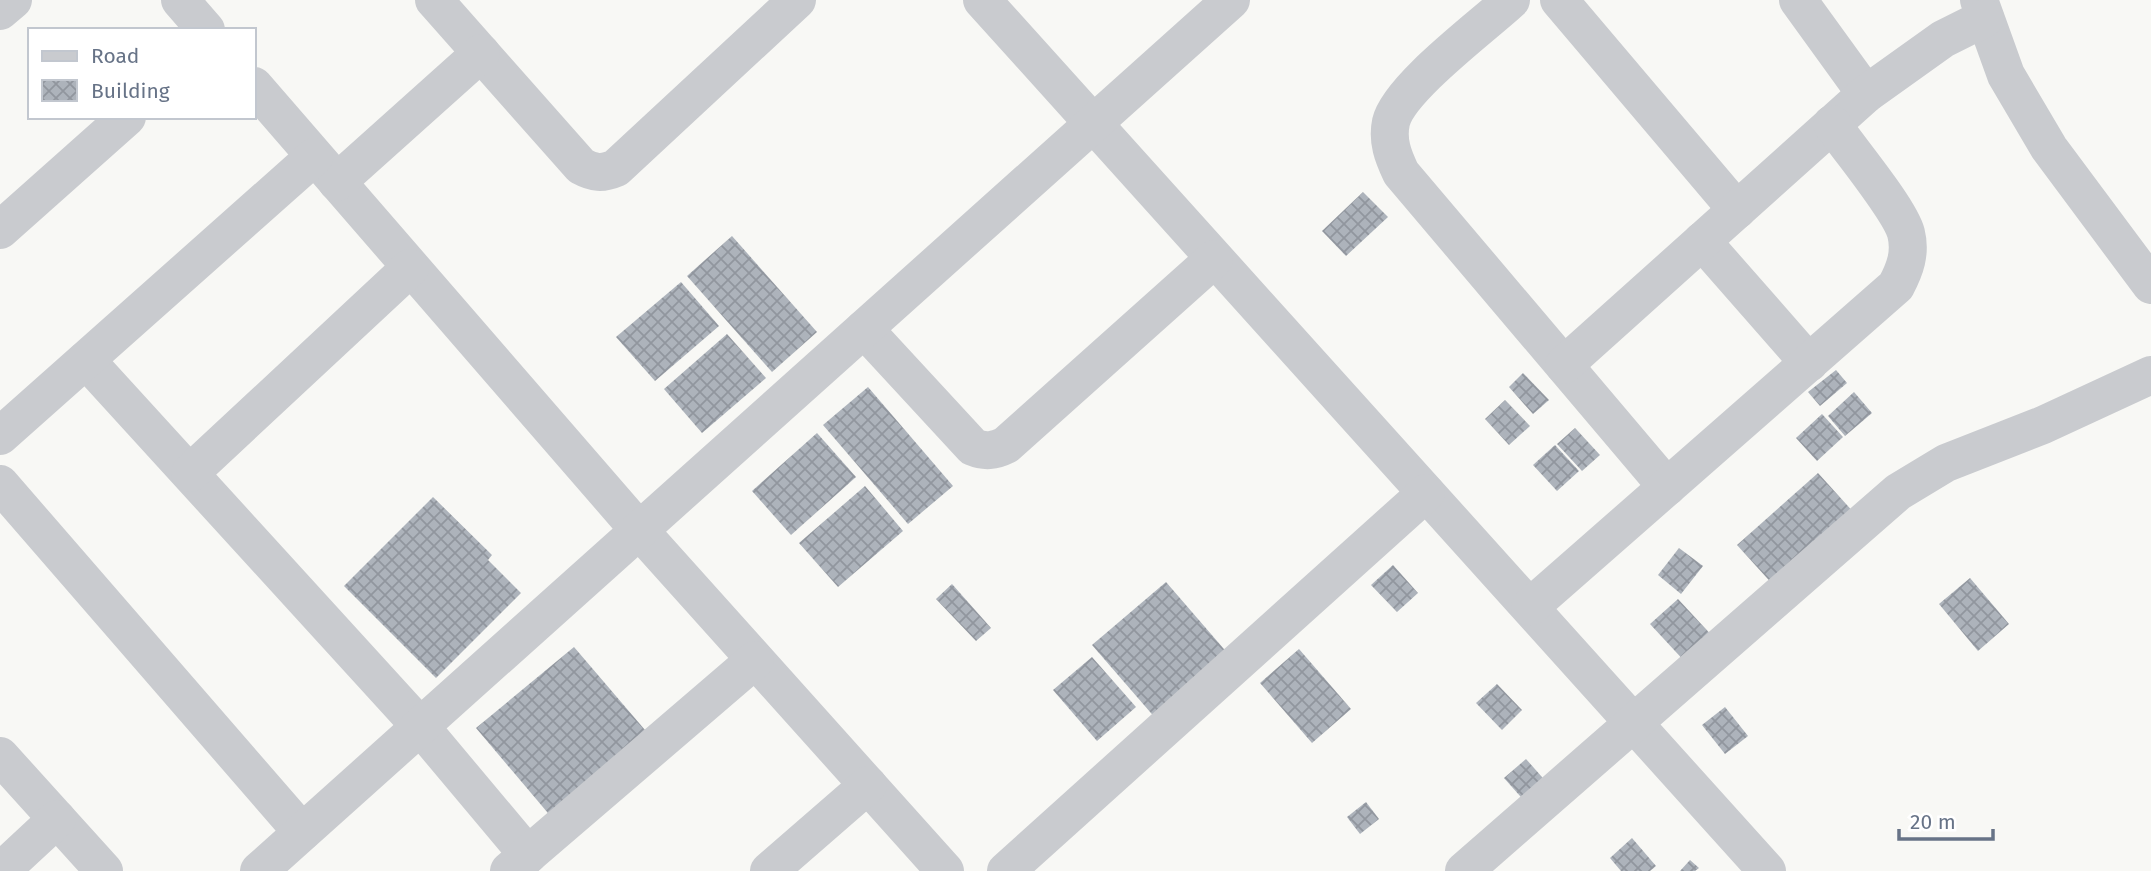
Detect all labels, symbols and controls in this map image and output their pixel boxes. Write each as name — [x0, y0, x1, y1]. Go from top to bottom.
legend — [28, 28, 256, 119]
text: Road — [91, 43, 139, 69]
text: Building — [91, 78, 170, 104]
scale bar — [1899, 798, 1994, 842]
text: 20 m — [1910, 809, 1956, 835]

